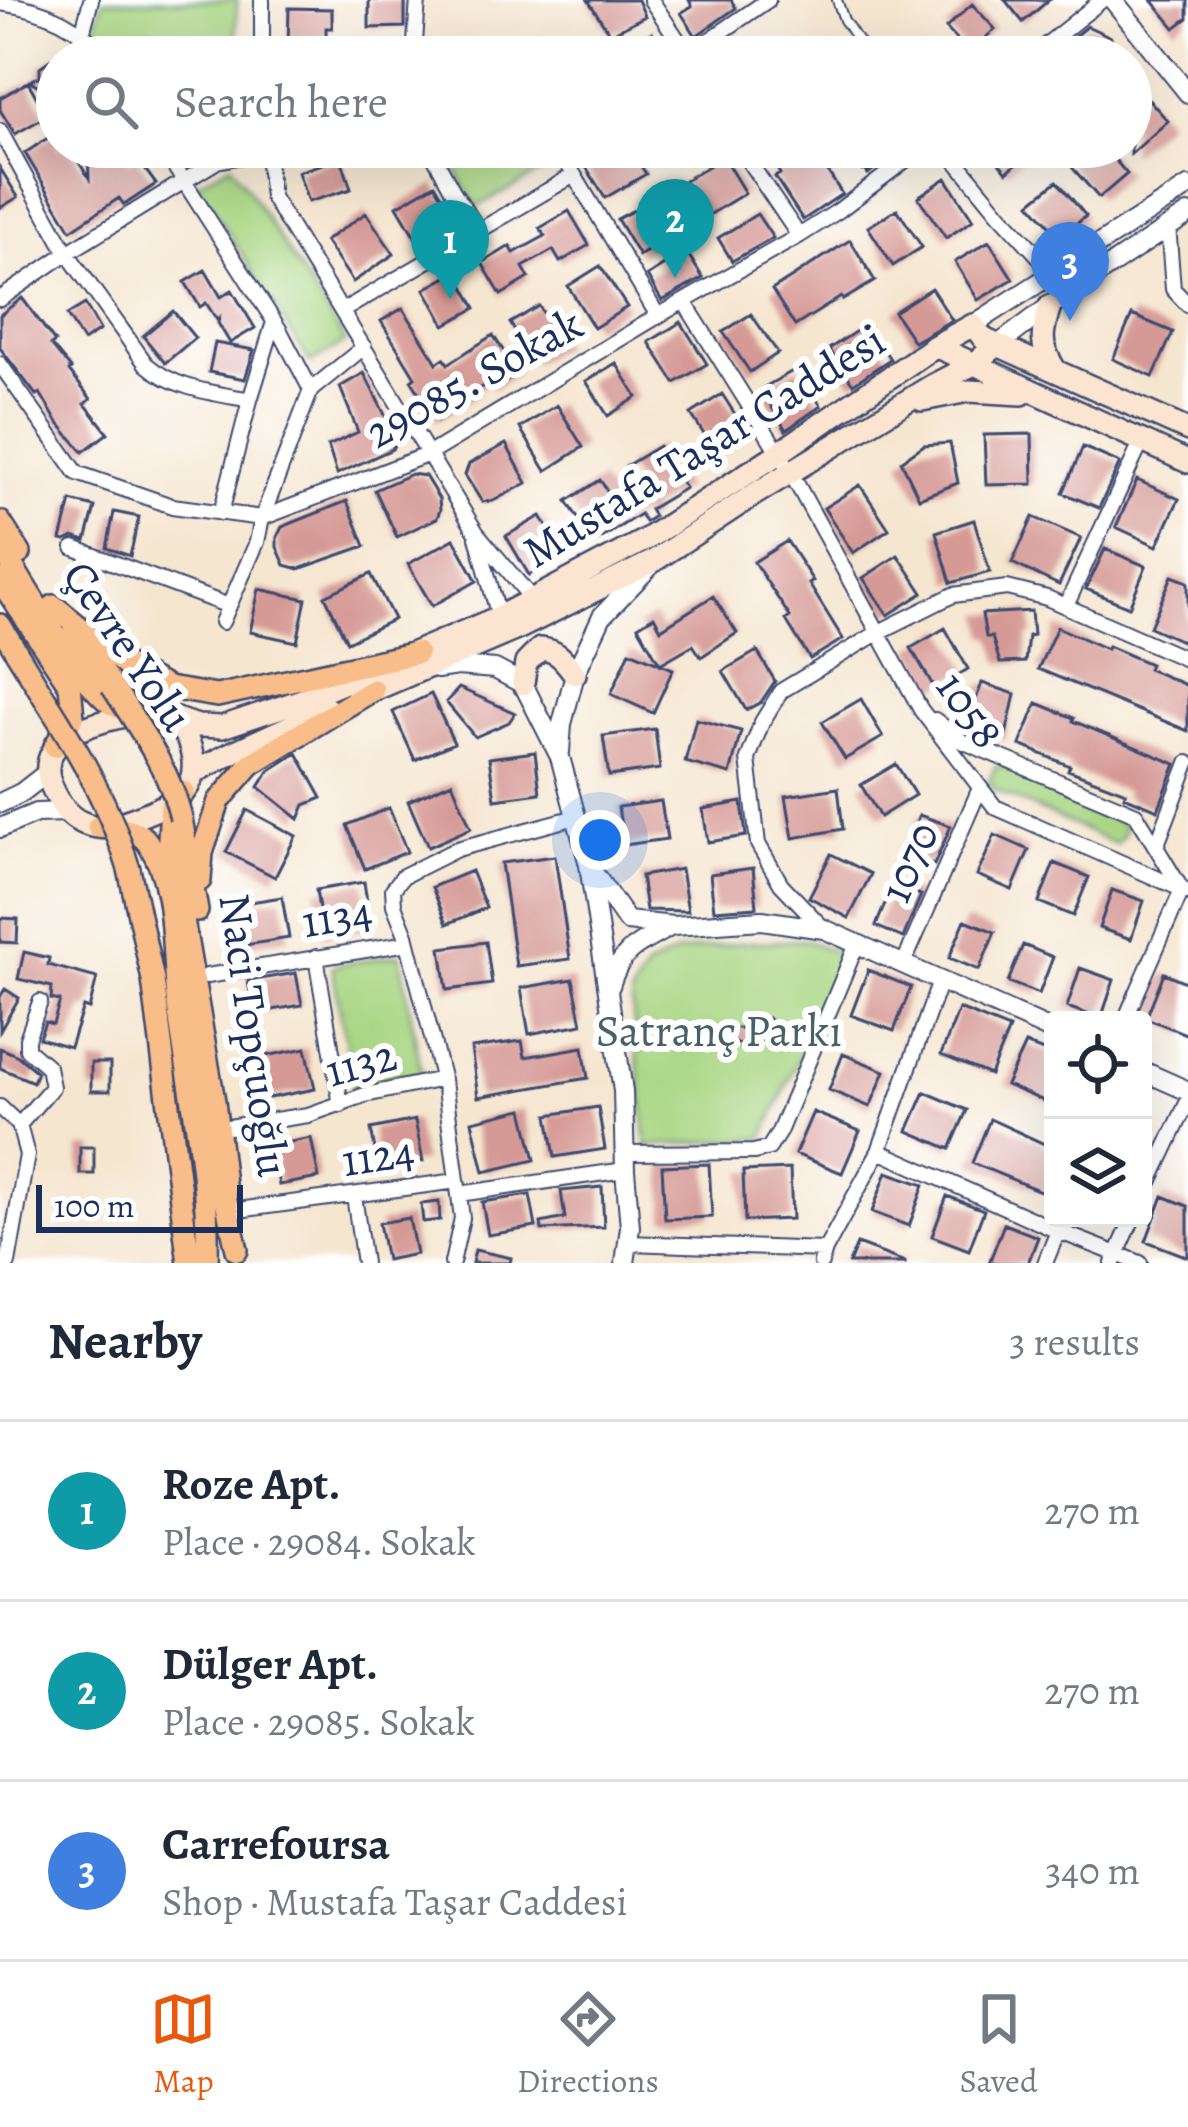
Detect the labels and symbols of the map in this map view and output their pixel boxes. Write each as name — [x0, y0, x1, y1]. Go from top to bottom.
pin: 2 — [636, 179, 714, 278]
pin: 1 — [411, 200, 489, 299]
pin: 3 — [1031, 222, 1109, 321]
street label: 29085. Sokak — [354, 293, 594, 463]
street label: Mustafa Taşar Caddesi — [511, 309, 897, 583]
street label: Çevre Yolu — [48, 548, 208, 744]
street label: 1058 — [922, 659, 1018, 761]
your location — [570, 810, 630, 870]
street label: 1070 — [864, 812, 954, 912]
street label: 1134 — [298, 881, 376, 953]
street label: Naci Topçuoğlu — [203, 890, 305, 1181]
park label: Satranç Parkı — [596, 1000, 842, 1062]
street label: 1132 — [319, 1024, 403, 1102]
street label: 1124 — [338, 1120, 418, 1192]
scale bar — [36, 1179, 243, 1232]

